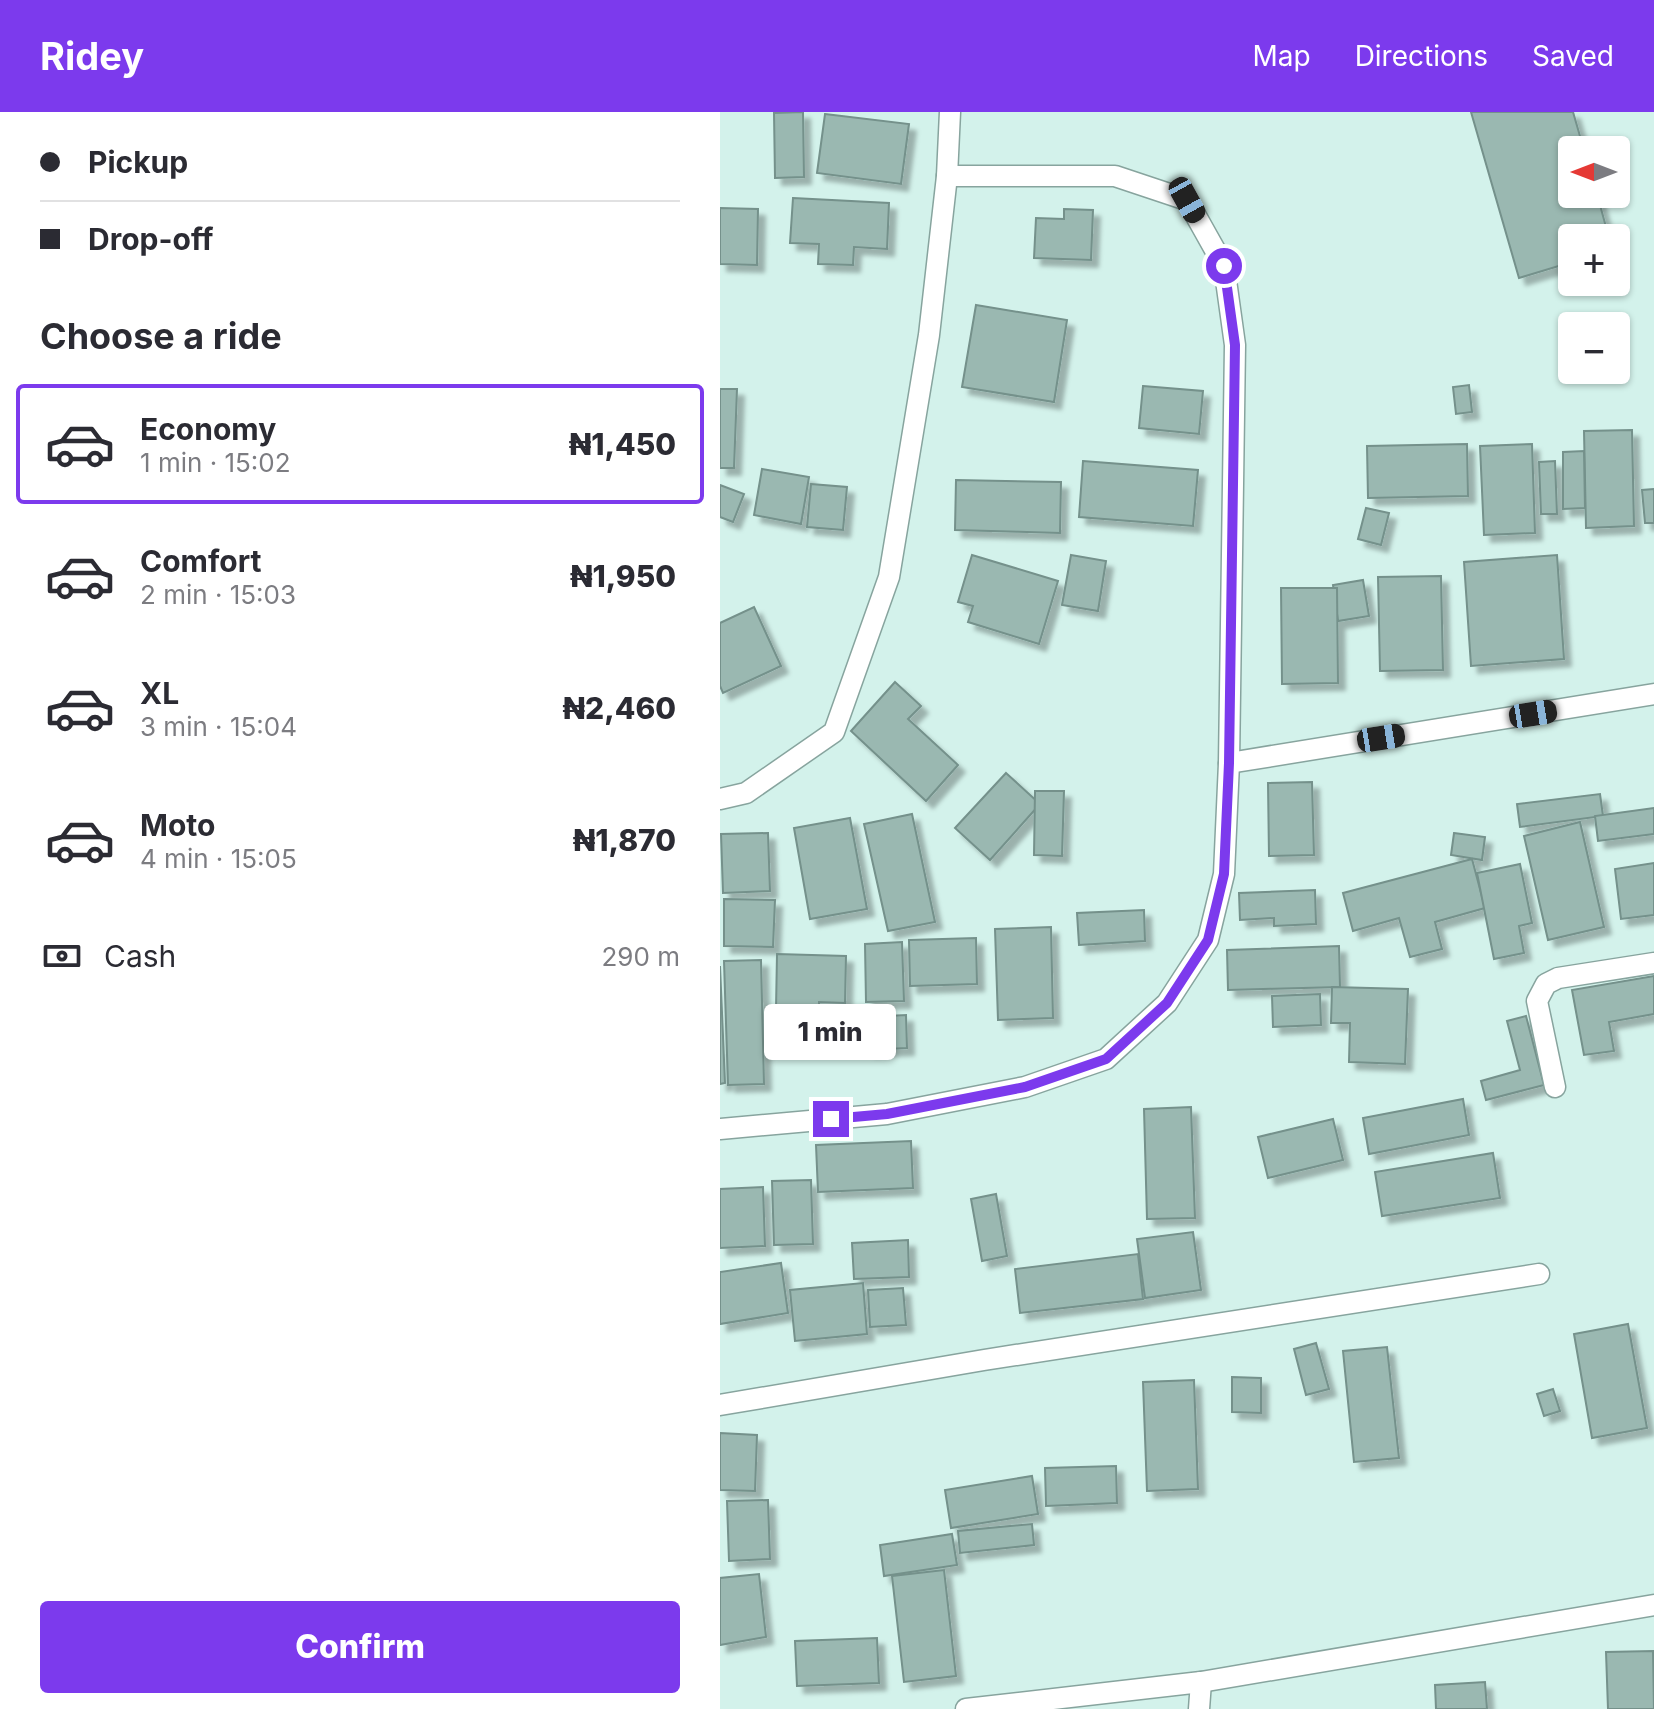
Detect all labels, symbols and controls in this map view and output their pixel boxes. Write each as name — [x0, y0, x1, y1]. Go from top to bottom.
text: Ridey — [40, 33, 144, 79]
text: Map — [1252, 39, 1311, 73]
text: Directions — [1355, 39, 1488, 73]
text: Saved — [1532, 39, 1614, 73]
north arrow — [1558, 136, 1630, 208]
map controls — [1558, 136, 1630, 384]
text: Pickup — [88, 144, 188, 180]
car — [1165, 173, 1209, 227]
text: Drop-off — [88, 221, 214, 257]
button: + — [1558, 224, 1630, 296]
route start — [1206, 248, 1242, 284]
button: − — [1558, 312, 1630, 384]
text: Choose a ride — [40, 314, 282, 358]
icon: car — [44, 408, 116, 480]
text: Economy — [140, 411, 276, 447]
text: ₦1,450 — [569, 426, 676, 462]
text: 1 min · 15:02 — [140, 447, 291, 478]
icon: car — [44, 540, 116, 612]
text: Comfort — [140, 543, 261, 579]
text: ₦1,950 — [570, 558, 676, 594]
text: 2 min · 15:03 — [140, 579, 296, 610]
icon: car — [44, 672, 116, 744]
text: XL — [140, 675, 179, 711]
text: ₦2,460 — [562, 690, 676, 726]
car — [1507, 698, 1559, 730]
text: 3 min · 15:04 — [140, 711, 297, 742]
car — [1355, 722, 1407, 754]
icon: car — [44, 804, 116, 876]
text: Moto — [140, 807, 215, 843]
text: ₦1,870 — [573, 822, 676, 858]
text: 4 min · 15:05 — [140, 843, 297, 874]
icon: cash — [40, 934, 84, 978]
text: Cash — [104, 938, 176, 974]
text: 290 m — [602, 941, 680, 972]
callout: 1 min — [765, 1003, 897, 1059]
text: 1 min — [797, 1016, 863, 1047]
route end — [813, 1101, 849, 1137]
button: Confirm — [40, 1601, 680, 1693]

